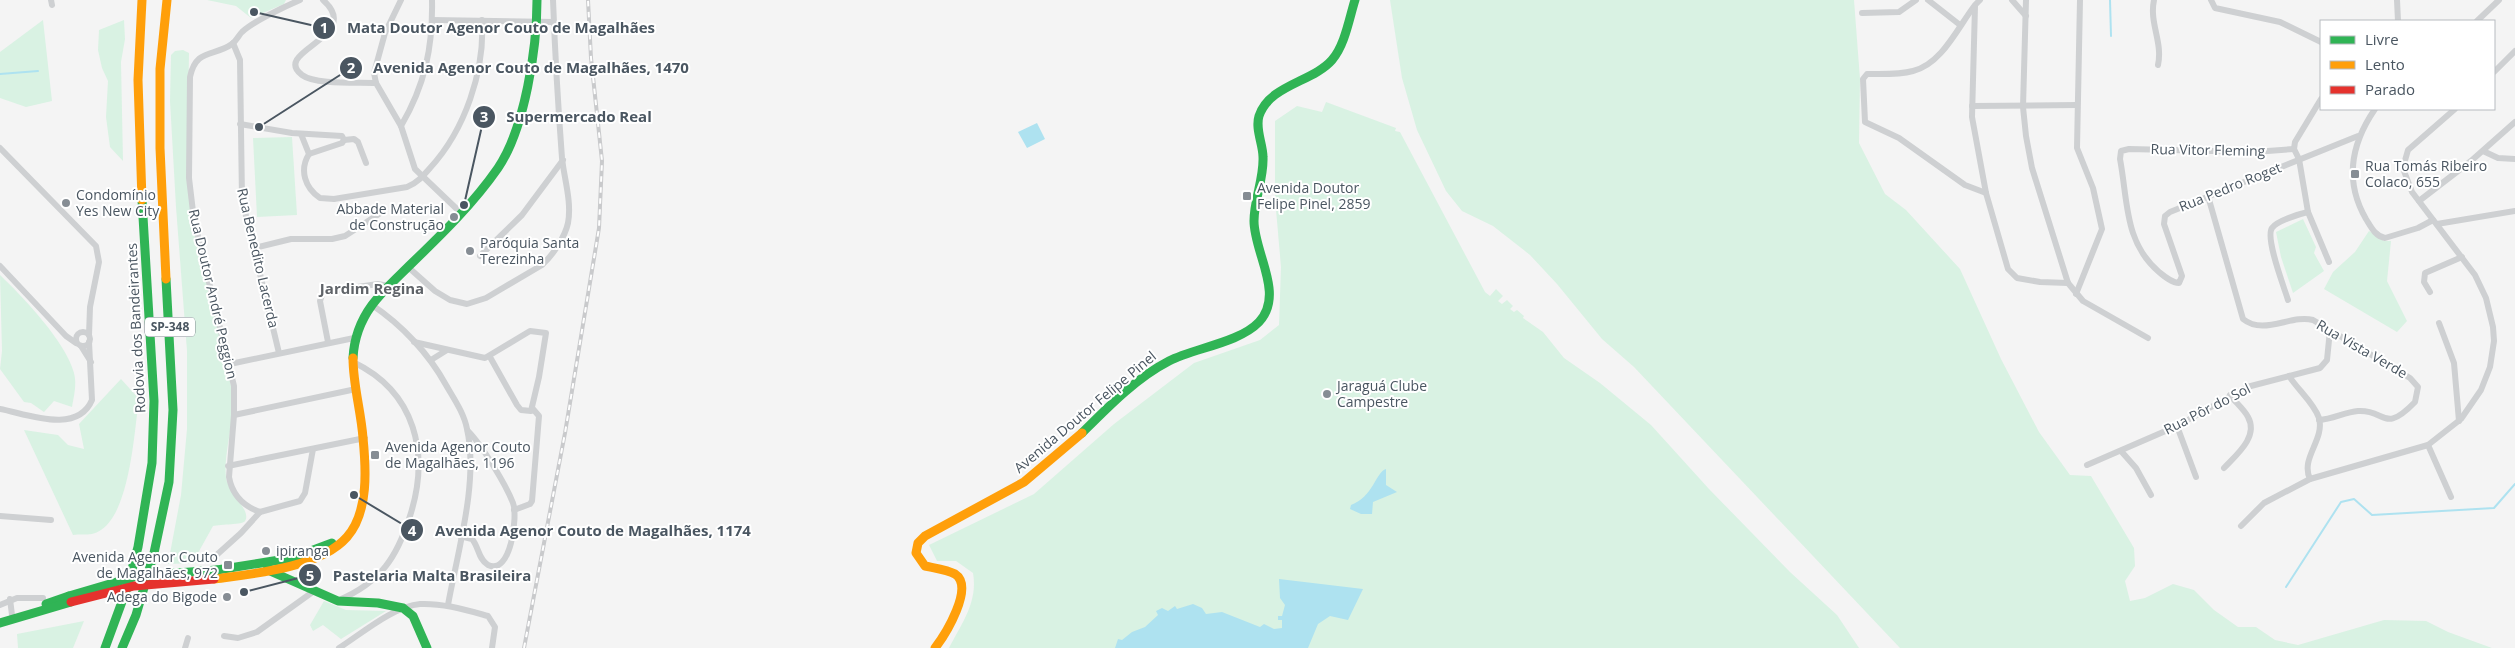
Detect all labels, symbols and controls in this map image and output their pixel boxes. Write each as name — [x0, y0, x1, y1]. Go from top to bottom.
callout: Mata Doutor Agenor Couto de Magalhães — [312, 13, 665, 43]
text: 1 — [320, 17, 328, 37]
text: Mata Doutor Agenor Couto de Magalhães — [347, 17, 655, 37]
legend — [2320, 20, 2495, 110]
text: Livre — [2365, 29, 2399, 49]
callout: Avenida Agenor Couto de Magalhães, 1470 — [338, 53, 699, 83]
text: Lento — [2365, 54, 2405, 74]
text: 2 — [347, 57, 356, 77]
text: Avenida Agenor Couto de Magalhães, 1470 — [373, 57, 689, 77]
text: Parado — [2365, 79, 2415, 99]
callout: Supermercado Real — [471, 102, 662, 132]
text: 3 — [480, 106, 488, 126]
text: Supermercado Real — [506, 106, 652, 126]
street label: Rua Vitor Fleming — [2151, 139, 2266, 160]
place label: Rua Tomás Ribeiro Colaco, 655 — [2365, 156, 2487, 191]
street label: Rua Pedro Roget — [2176, 157, 2284, 216]
marker: Rua Tomás Ribeiro Colaco, 655 — [2349, 168, 2361, 180]
place label: Avenida Doutor Felipe Pinel, 2859 — [1257, 178, 1370, 213]
place label: Condomínio Yes New City — [76, 185, 160, 220]
street label: Rua Benedito Lacerda — [233, 186, 284, 330]
marker: Avenida Doutor Felipe Pinel, 2859 — [1241, 190, 1253, 202]
marker: Condomínio Yes New City — [60, 197, 72, 209]
place label: Abbade Material de Construção — [336, 199, 444, 234]
street label: Rua Doutor André Peggion — [185, 207, 242, 381]
marker: Abbade Material de Construção — [448, 211, 460, 223]
place label: Paróquia Santa Terezinha — [480, 233, 579, 268]
street label: Rodovia dos Bandeirantes — [122, 242, 149, 414]
marker: Paróquia Santa Terezinha — [464, 245, 476, 257]
district label: Jardim Regina — [318, 278, 424, 298]
street label: Rua Vista Verde — [2313, 315, 2411, 382]
road number: SP-348 — [145, 318, 195, 337]
street label: Avenida Doutor Felipe Pinel — [1010, 347, 1160, 477]
place label: Jaraguá Clube Campestre — [1335, 376, 1427, 411]
street label: Rua Pôr do Sol — [2160, 379, 2253, 439]
marker: Jaraguá Clube Campestre — [1321, 388, 1333, 400]
place label: Avenida Agenor Couto de Magalhães, 1196 — [385, 437, 531, 472]
marker: Avenida Agenor Couto de Magalhães, 1196 — [369, 449, 381, 461]
callout: Avenida Agenor Couto de Magalhães, 1174 — [400, 515, 761, 545]
text: 4 — [408, 520, 417, 540]
text: Avenida Agenor Couto de Magalhães, 1174 — [435, 520, 751, 540]
place label: ipiranga — [276, 541, 329, 560]
marker: ipiranga — [260, 545, 272, 557]
place label: Avenida Agenor Couto de Magalhães, 972 — [72, 547, 218, 582]
marker: Avenida Agenor Couto de Magalhães, 972 — [222, 559, 234, 571]
callout: Pastelaria Malta Brasileira — [298, 560, 541, 590]
text: 5 — [306, 565, 314, 585]
text: Pastelaria Malta Brasileira — [333, 565, 531, 585]
place label: Adega do Bigode — [107, 587, 217, 606]
marker: Adega do Bigode — [221, 591, 233, 603]

